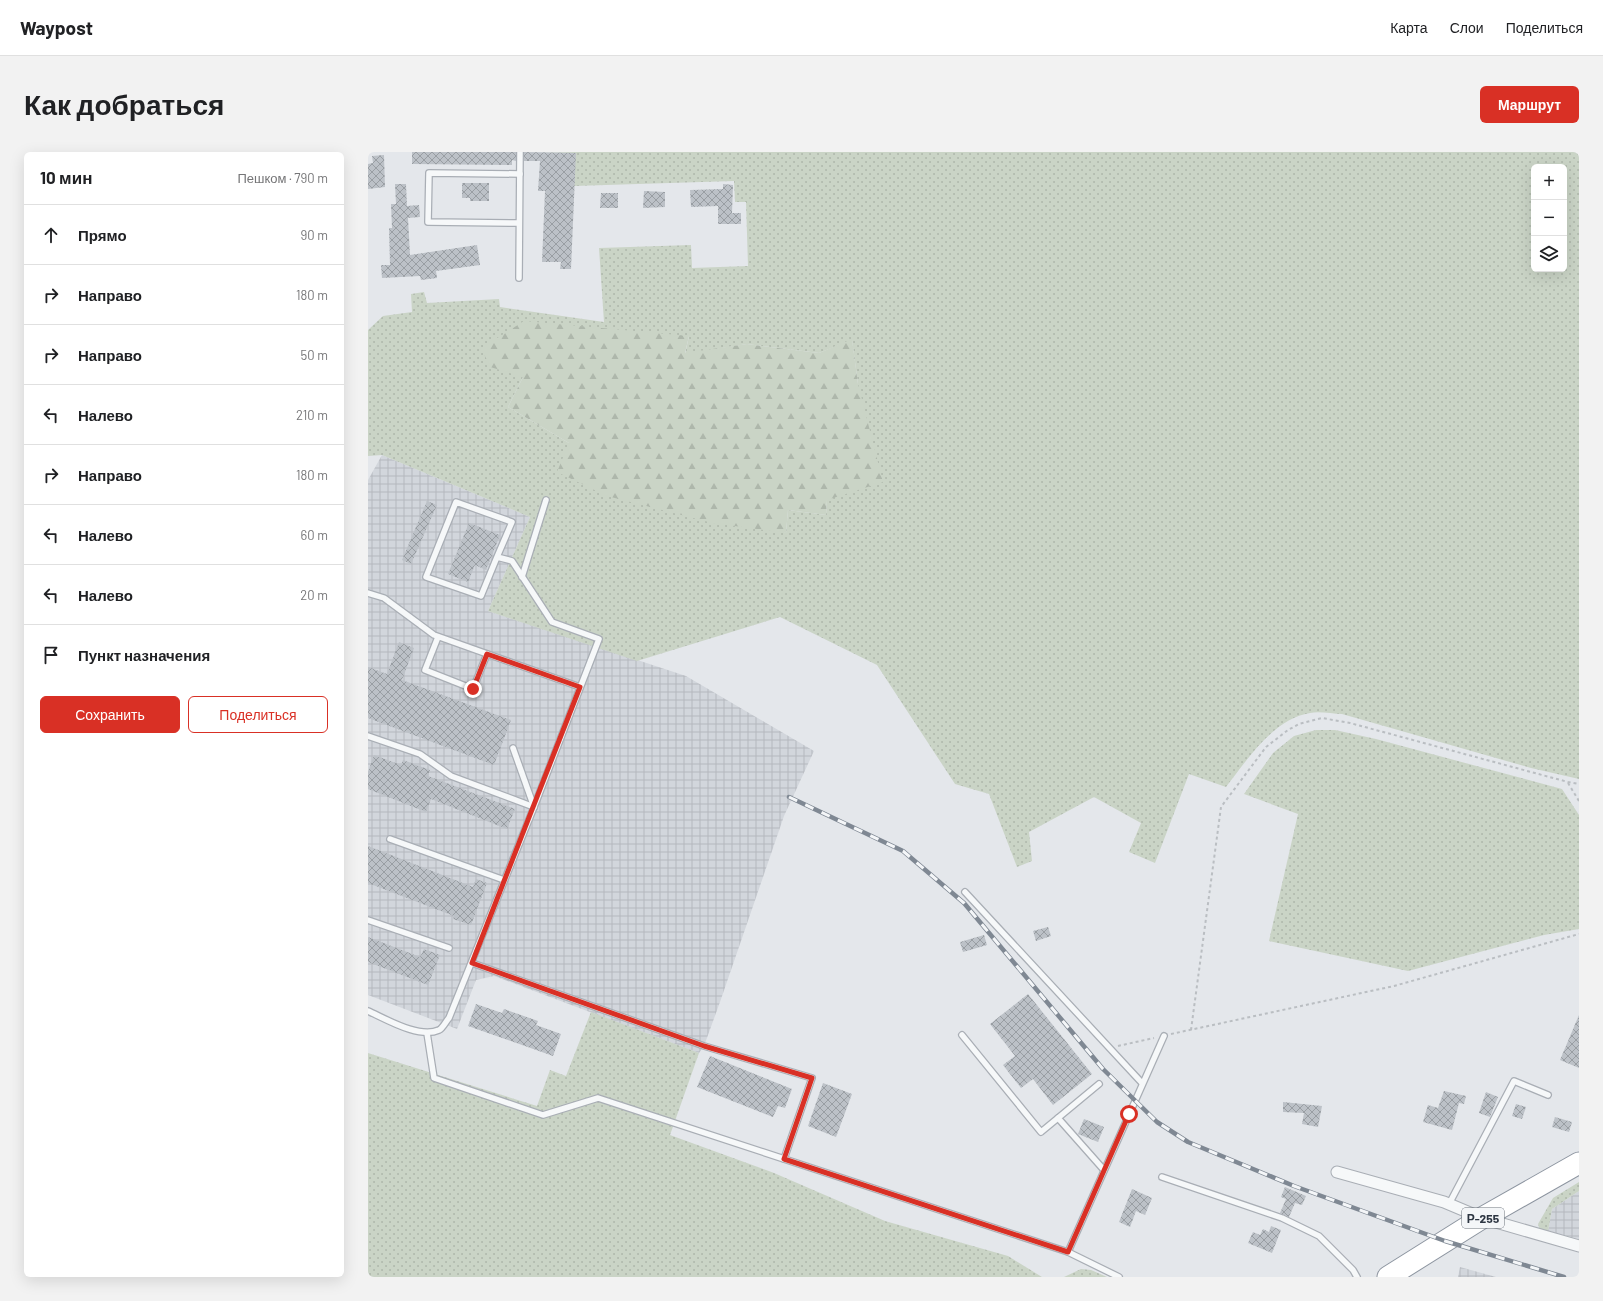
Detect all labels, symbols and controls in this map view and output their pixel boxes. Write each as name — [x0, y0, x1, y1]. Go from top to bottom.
text: Waypost — [20, 16, 93, 39]
text: Карта — [1390, 19, 1428, 36]
text: Слои — [1450, 19, 1484, 36]
text: Поделиться — [1506, 19, 1583, 36]
button: Маршрут — [1480, 86, 1579, 123]
text: Как добраться — [24, 87, 224, 121]
map controls — [1531, 164, 1567, 272]
button: + — [1531, 164, 1567, 200]
text: 10 мин — [40, 167, 92, 187]
text: Пешком · 790 m — [237, 170, 328, 186]
button: − — [1531, 200, 1567, 236]
icon: ahead — [40, 224, 62, 246]
text: Прямо — [78, 226, 127, 244]
text: 90 m — [301, 227, 328, 243]
button: layers — [1531, 236, 1567, 272]
icon: right — [40, 284, 62, 306]
text: Направо — [78, 286, 142, 304]
text: 180 m — [296, 287, 328, 303]
icon: right — [40, 344, 62, 366]
text: Направо — [78, 346, 142, 364]
text: 50 m — [301, 347, 328, 363]
icon: left — [40, 404, 62, 426]
text: Налево — [78, 406, 133, 424]
text: 210 m — [296, 407, 328, 423]
icon: right — [40, 464, 62, 486]
text: Направо — [78, 466, 142, 484]
text: 180 m — [296, 467, 328, 483]
icon: left — [40, 524, 62, 546]
text: Налево — [78, 526, 133, 544]
text: 60 m — [301, 527, 328, 543]
icon: left — [40, 584, 62, 606]
text: Налево — [78, 586, 133, 604]
text: 20 m — [300, 587, 328, 603]
icon: arrive — [40, 644, 62, 666]
text: Пункт назначения — [78, 646, 210, 664]
route end — [464, 680, 482, 698]
button: Сохранить — [40, 696, 180, 733]
button: Поделиться — [188, 696, 328, 733]
route start — [1120, 1105, 1138, 1123]
road number: Р-255 — [1462, 1208, 1504, 1228]

